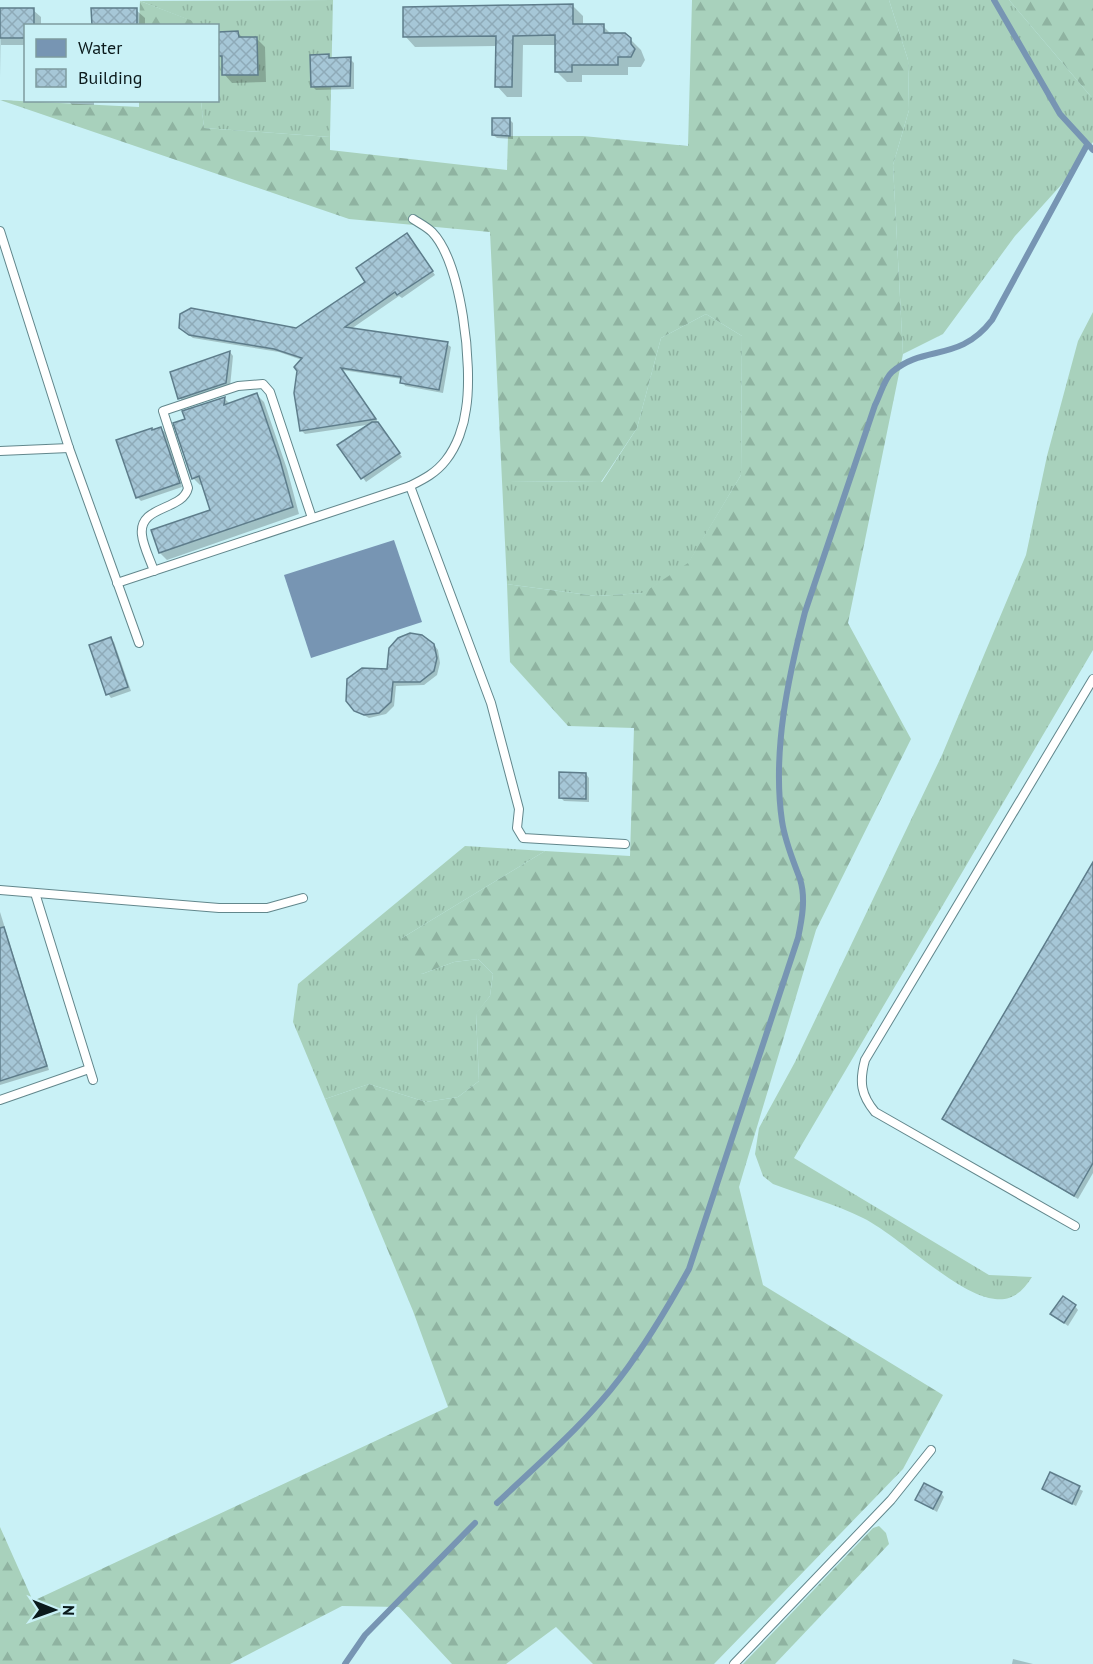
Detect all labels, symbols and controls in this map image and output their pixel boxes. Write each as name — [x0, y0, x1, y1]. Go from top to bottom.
legend — [24, 24, 219, 102]
text: Water — [78, 36, 122, 59]
text: Building — [78, 66, 142, 89]
north arrow — [24, 1580, 84, 1640]
text: N — [59, 1605, 79, 1616]

